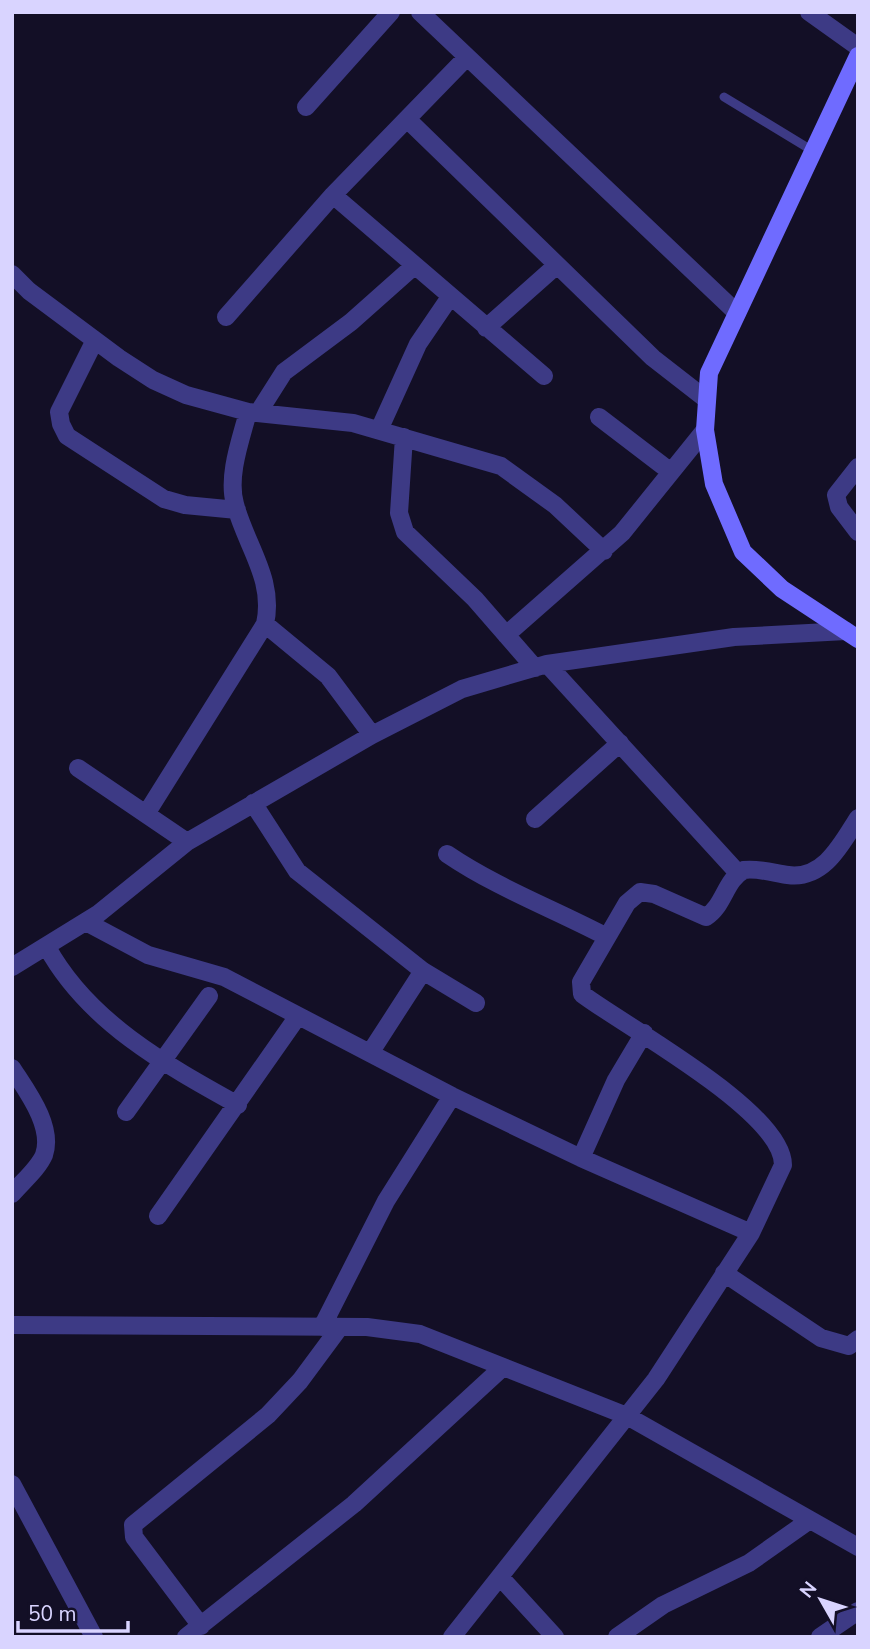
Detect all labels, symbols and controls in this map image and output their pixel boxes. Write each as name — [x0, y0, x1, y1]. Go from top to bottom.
north arrow — [786, 1565, 856, 1635]
text: N — [794, 1576, 823, 1604]
scale bar — [18, 1590, 128, 1634]
text: 50 m — [28, 1600, 77, 1628]

